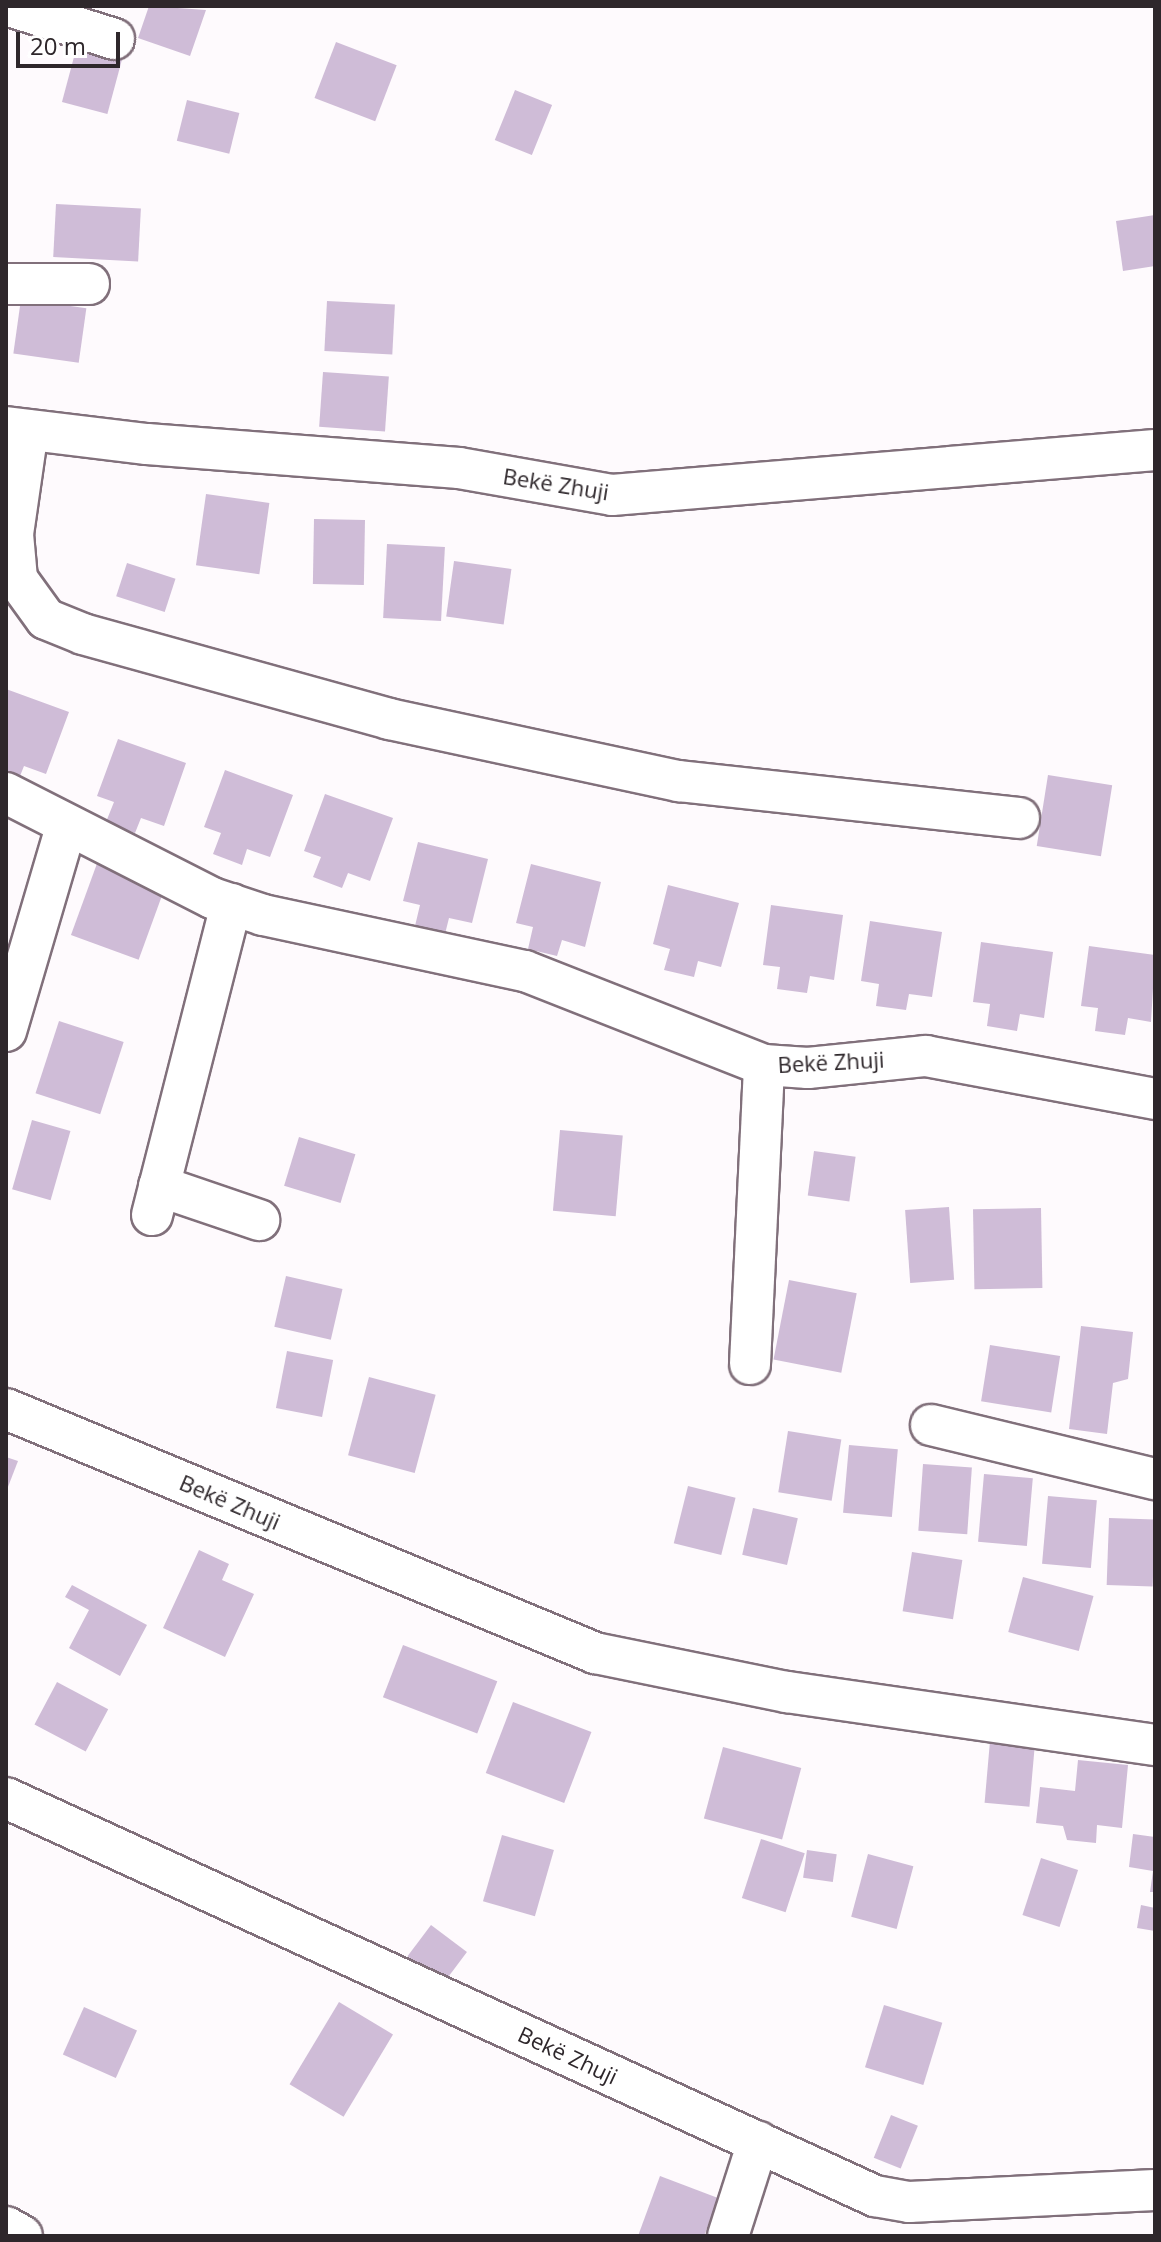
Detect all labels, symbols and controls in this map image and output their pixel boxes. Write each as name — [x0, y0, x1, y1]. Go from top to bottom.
scale bar — [20, 16, 124, 66]
text: 20 m — [30, 29, 86, 62]
street label: Bekë Zhuji — [501, 463, 611, 505]
street label: Bekë Zhuji — [777, 1046, 885, 1078]
street label: Bekë Zhuji — [176, 1469, 284, 1535]
street label: Bekë Zhuji — [514, 2020, 622, 2090]

